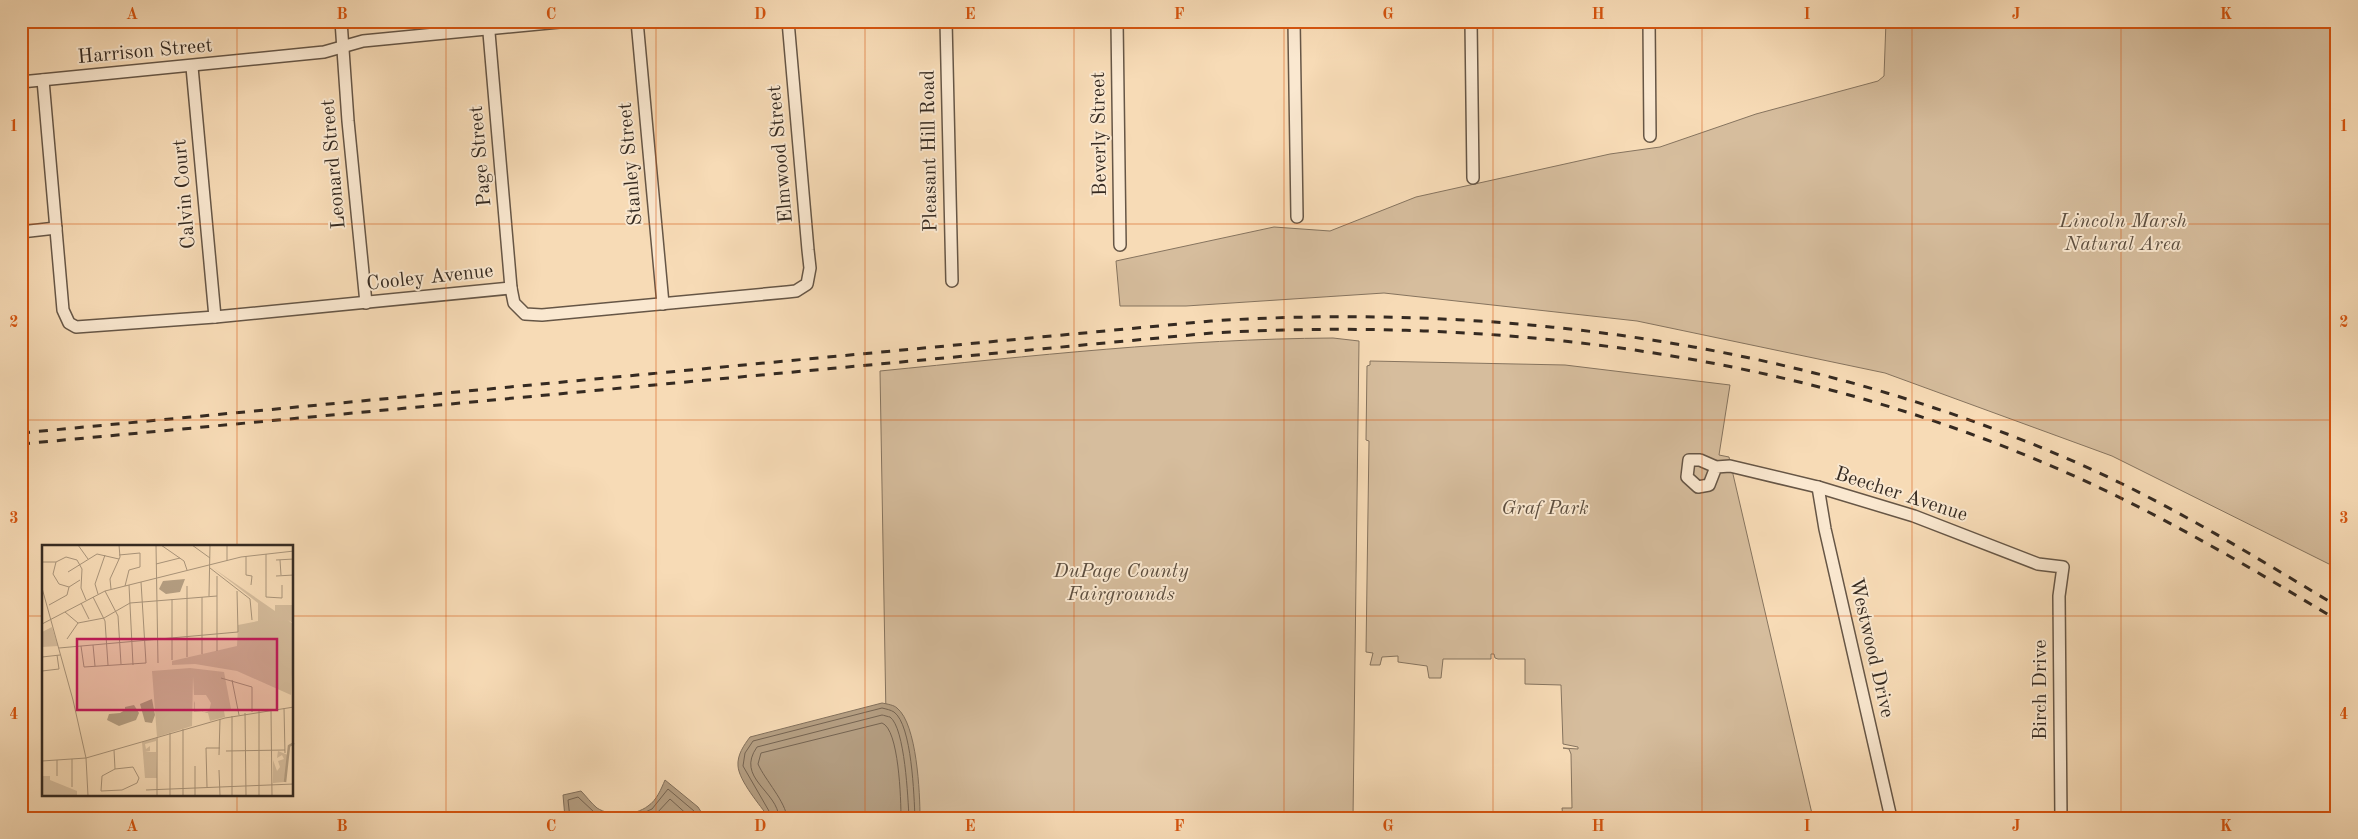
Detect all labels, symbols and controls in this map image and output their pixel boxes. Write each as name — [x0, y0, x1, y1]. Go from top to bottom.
text: A — [126, 7, 138, 23]
text: B — [336, 7, 348, 23]
text: C — [546, 7, 556, 23]
text: D — [754, 7, 766, 23]
text: E — [964, 7, 976, 23]
text: F — [1174, 7, 1185, 23]
text: G — [1382, 7, 1394, 23]
text: H — [1591, 7, 1605, 23]
text: I — [1803, 7, 1811, 23]
text: J — [2012, 7, 2021, 23]
text: K — [2220, 7, 2232, 23]
street label: Harrison Street — [77, 36, 213, 68]
street label: Pleasant Hill Road — [919, 70, 941, 232]
street label: Beverly Street — [1089, 72, 1111, 196]
street label: Elmwood Street — [765, 84, 797, 224]
street label: Leonard Street — [318, 98, 350, 230]
street label: Stanley Street — [616, 101, 646, 227]
street label: Page Street — [467, 105, 495, 207]
text: 1 — [9, 119, 19, 135]
text: 1 — [2339, 119, 2349, 135]
street label: Calvin Court — [170, 138, 200, 250]
park label: Lincoln Marsh Natural Area — [2058, 212, 2187, 255]
street label: Cooley Avenue — [366, 261, 494, 295]
text: 2 — [9, 315, 19, 331]
text: 2 — [2339, 315, 2349, 331]
street label: Beecher Avenue — [1832, 464, 1970, 526]
park label: Graf Park — [1501, 499, 1589, 519]
text: 3 — [9, 511, 19, 527]
text: 3 — [2339, 511, 2349, 527]
inset map — [42, 545, 294, 796]
park label: DuPage County Fairgrounds — [1053, 562, 1189, 605]
street label: Westwood Drive — [1845, 576, 1897, 720]
street label: Birch Drive — [2031, 640, 2051, 740]
text: 4 — [9, 707, 19, 723]
text: 4 — [2339, 707, 2349, 723]
text: A — [126, 819, 138, 835]
text: B — [336, 819, 348, 835]
text: C — [546, 819, 556, 835]
text: D — [754, 819, 766, 835]
text: E — [964, 819, 976, 835]
text: F — [1174, 819, 1185, 835]
text: G — [1382, 819, 1394, 835]
text: H — [1591, 819, 1605, 835]
text: I — [1803, 819, 1811, 835]
text: J — [2012, 819, 2021, 835]
text: K — [2220, 819, 2232, 835]

